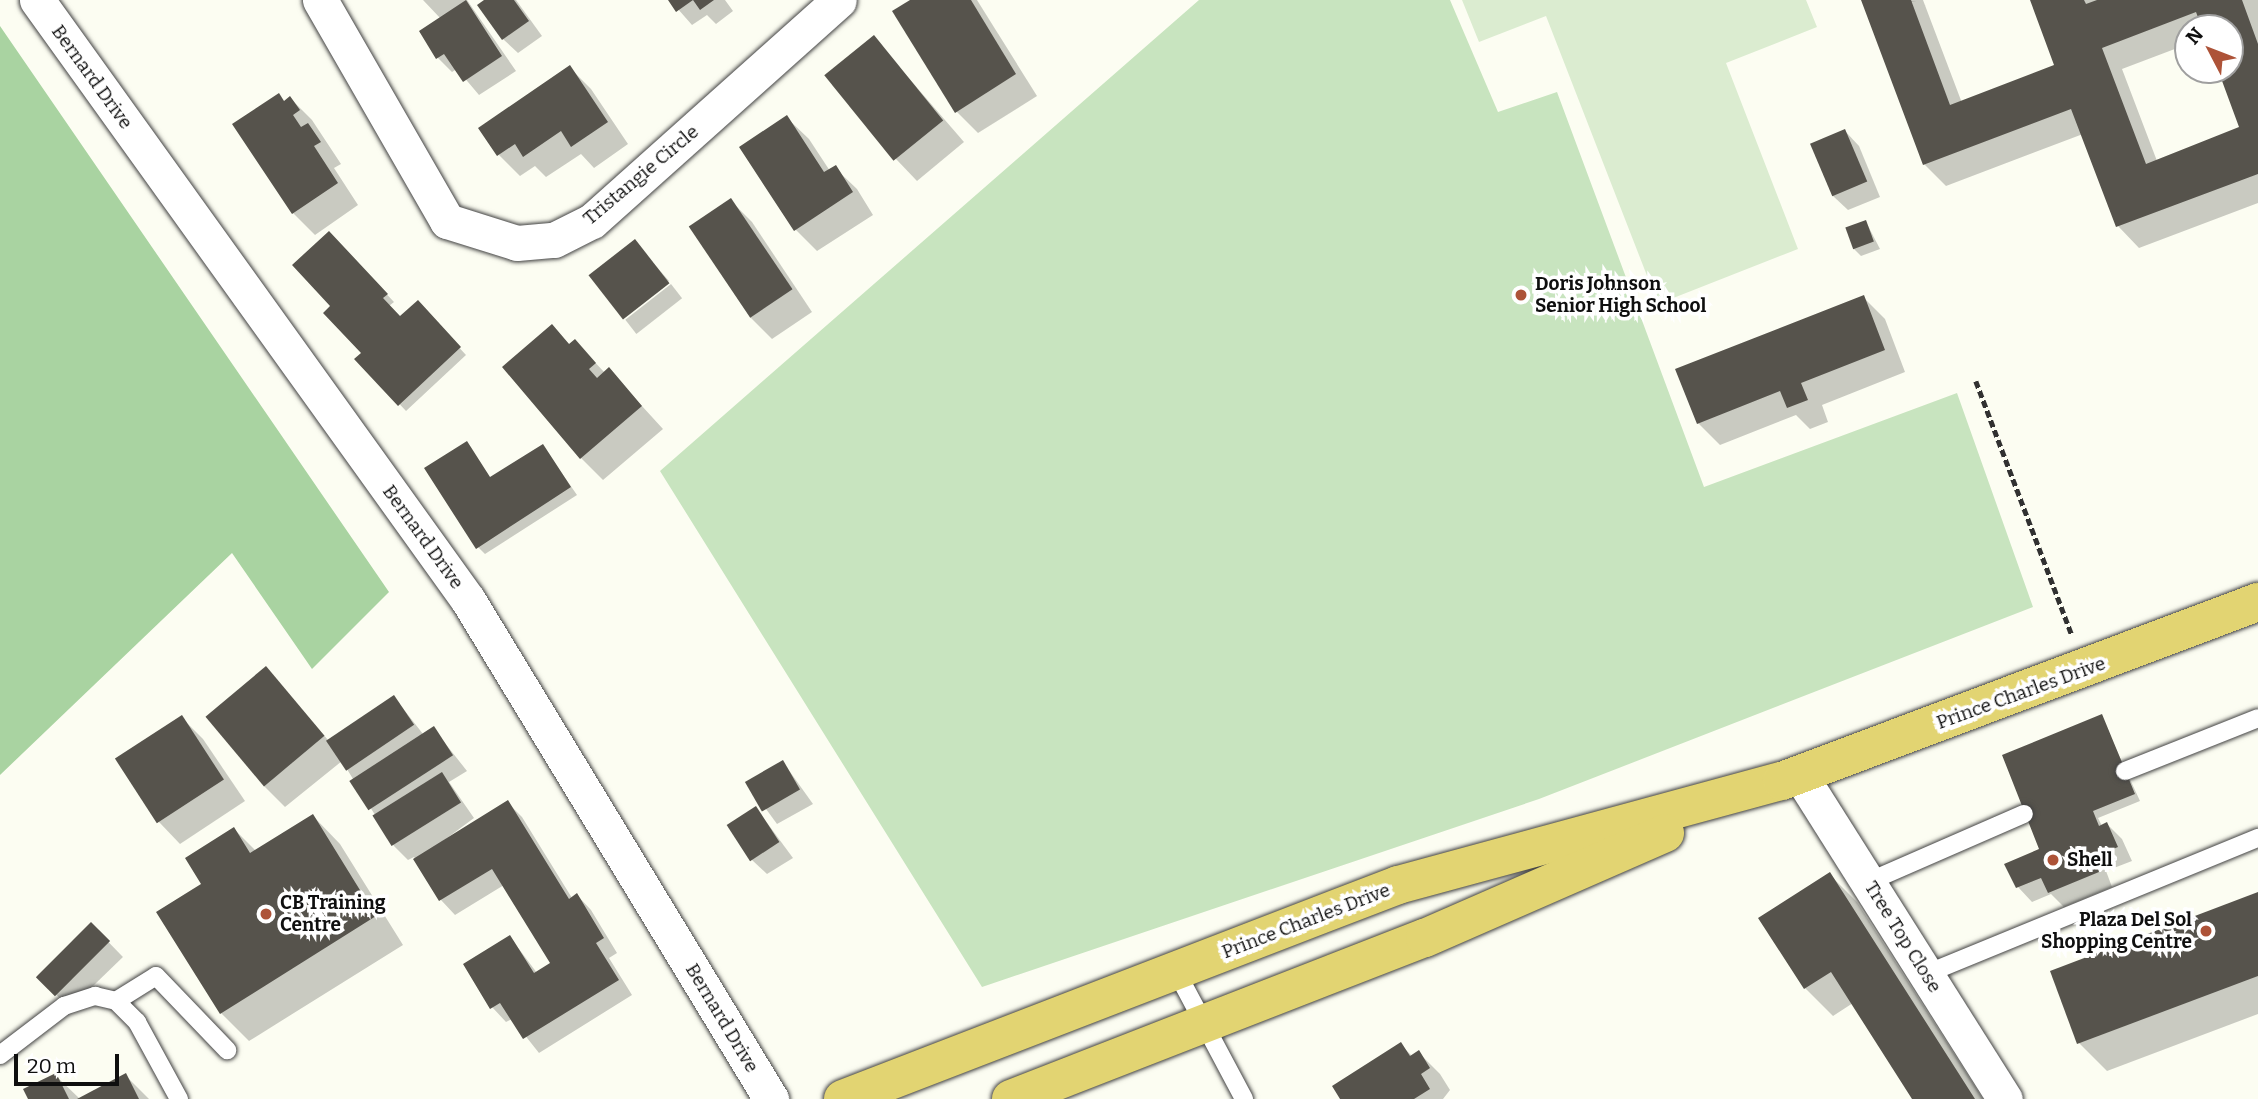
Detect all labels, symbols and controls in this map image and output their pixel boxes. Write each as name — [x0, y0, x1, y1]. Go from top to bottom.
north arrow — [2174, 14, 2244, 84]
street label: Bernard Drive — [47, 21, 137, 133]
text: N — [2181, 23, 2208, 49]
street label: Tristangie Circle — [579, 120, 703, 230]
place label: Doris Johnson Senior High School — [1535, 273, 1706, 317]
marker: Doris Johnson Senior High School — [1513, 287, 1529, 303]
street label: Bernard Drive — [378, 481, 468, 593]
street label: Prince Charles Drive — [1933, 652, 2109, 734]
place label: Shell — [2067, 849, 2113, 871]
marker: Shell — [2045, 852, 2061, 868]
street label: Tree Top Close — [1860, 877, 1946, 997]
street label: Prince Charles Drive — [1219, 878, 1393, 964]
place label: CB Training Centre — [280, 892, 386, 936]
marker: CB Training Centre — [258, 906, 274, 922]
place label: Plaza Del Sol Shopping Centre — [2041, 909, 2192, 953]
marker: Plaza Del Sol Shopping Centre — [2198, 923, 2214, 939]
street label: Bernard Drive — [681, 959, 763, 1077]
scale bar — [18, 1040, 122, 1084]
text: 20 m — [27, 1053, 76, 1079]

